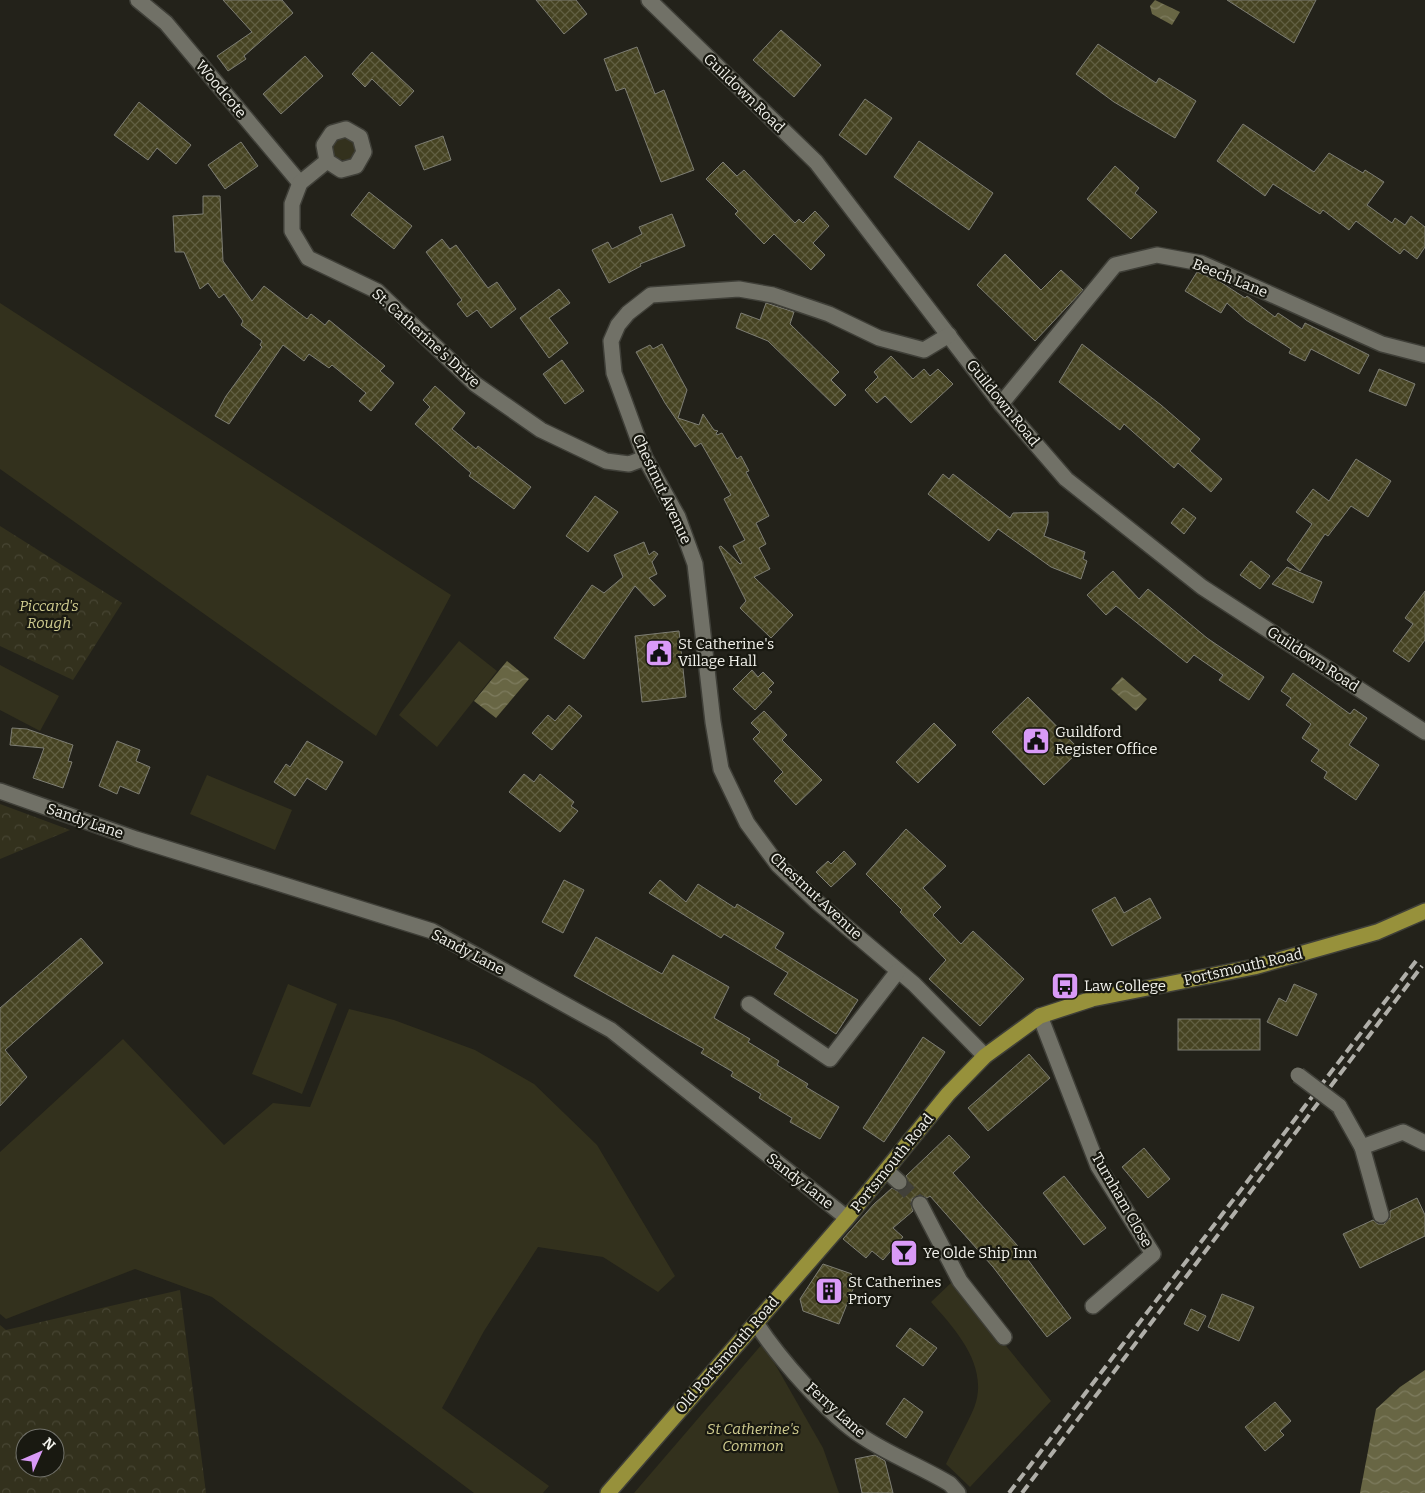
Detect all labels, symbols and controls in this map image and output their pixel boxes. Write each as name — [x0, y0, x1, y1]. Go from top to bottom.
street label: Guildown Road — [700, 50, 788, 136]
street label: Woodcote — [192, 56, 250, 122]
street label: Beech Lane — [1190, 255, 1270, 301]
street label: St. Catherine's Drive — [368, 285, 484, 391]
street label: Guildown Road — [963, 356, 1043, 450]
street label: Chestnut Avenue — [629, 431, 695, 547]
park label: Piccard's Rough — [19, 597, 79, 632]
street label: Guildown Road — [1264, 623, 1362, 695]
place label: St Catherine's Village Hall — [678, 635, 774, 670]
public building icon: St Catherine's Village Hall — [644, 638, 674, 668]
place label: Guildford Register Office — [1055, 723, 1157, 758]
public building icon: Guildford Register Office — [1021, 726, 1051, 756]
street label: Sandy Lane — [44, 799, 126, 843]
street label: Chestnut Avenue — [766, 849, 866, 943]
street label: Sandy Lane — [428, 925, 508, 979]
street label: Portsmouth Road — [1182, 945, 1304, 989]
bus stop icon: Law College — [1050, 971, 1080, 1001]
place label: Law College — [1084, 977, 1166, 995]
street label: Portsmouth Road — [847, 1110, 937, 1216]
street label: Sandy Lane — [763, 1149, 837, 1213]
street label: Turnham Close — [1088, 1150, 1156, 1250]
bar icon: Ye Olde Ship Inn — [889, 1238, 919, 1268]
place label: Ye Olde Ship Inn — [923, 1244, 1038, 1262]
place label: St Catherines Priory — [848, 1273, 941, 1308]
building icon: St Catherines Priory — [814, 1276, 844, 1306]
street label: Old Portsmouth Road — [671, 1293, 783, 1417]
street label: Ferry Lane — [802, 1379, 870, 1441]
park label: St Catherine's Common — [707, 1420, 799, 1455]
north arrow — [15, 1428, 65, 1478]
text: N — [39, 1434, 59, 1454]

